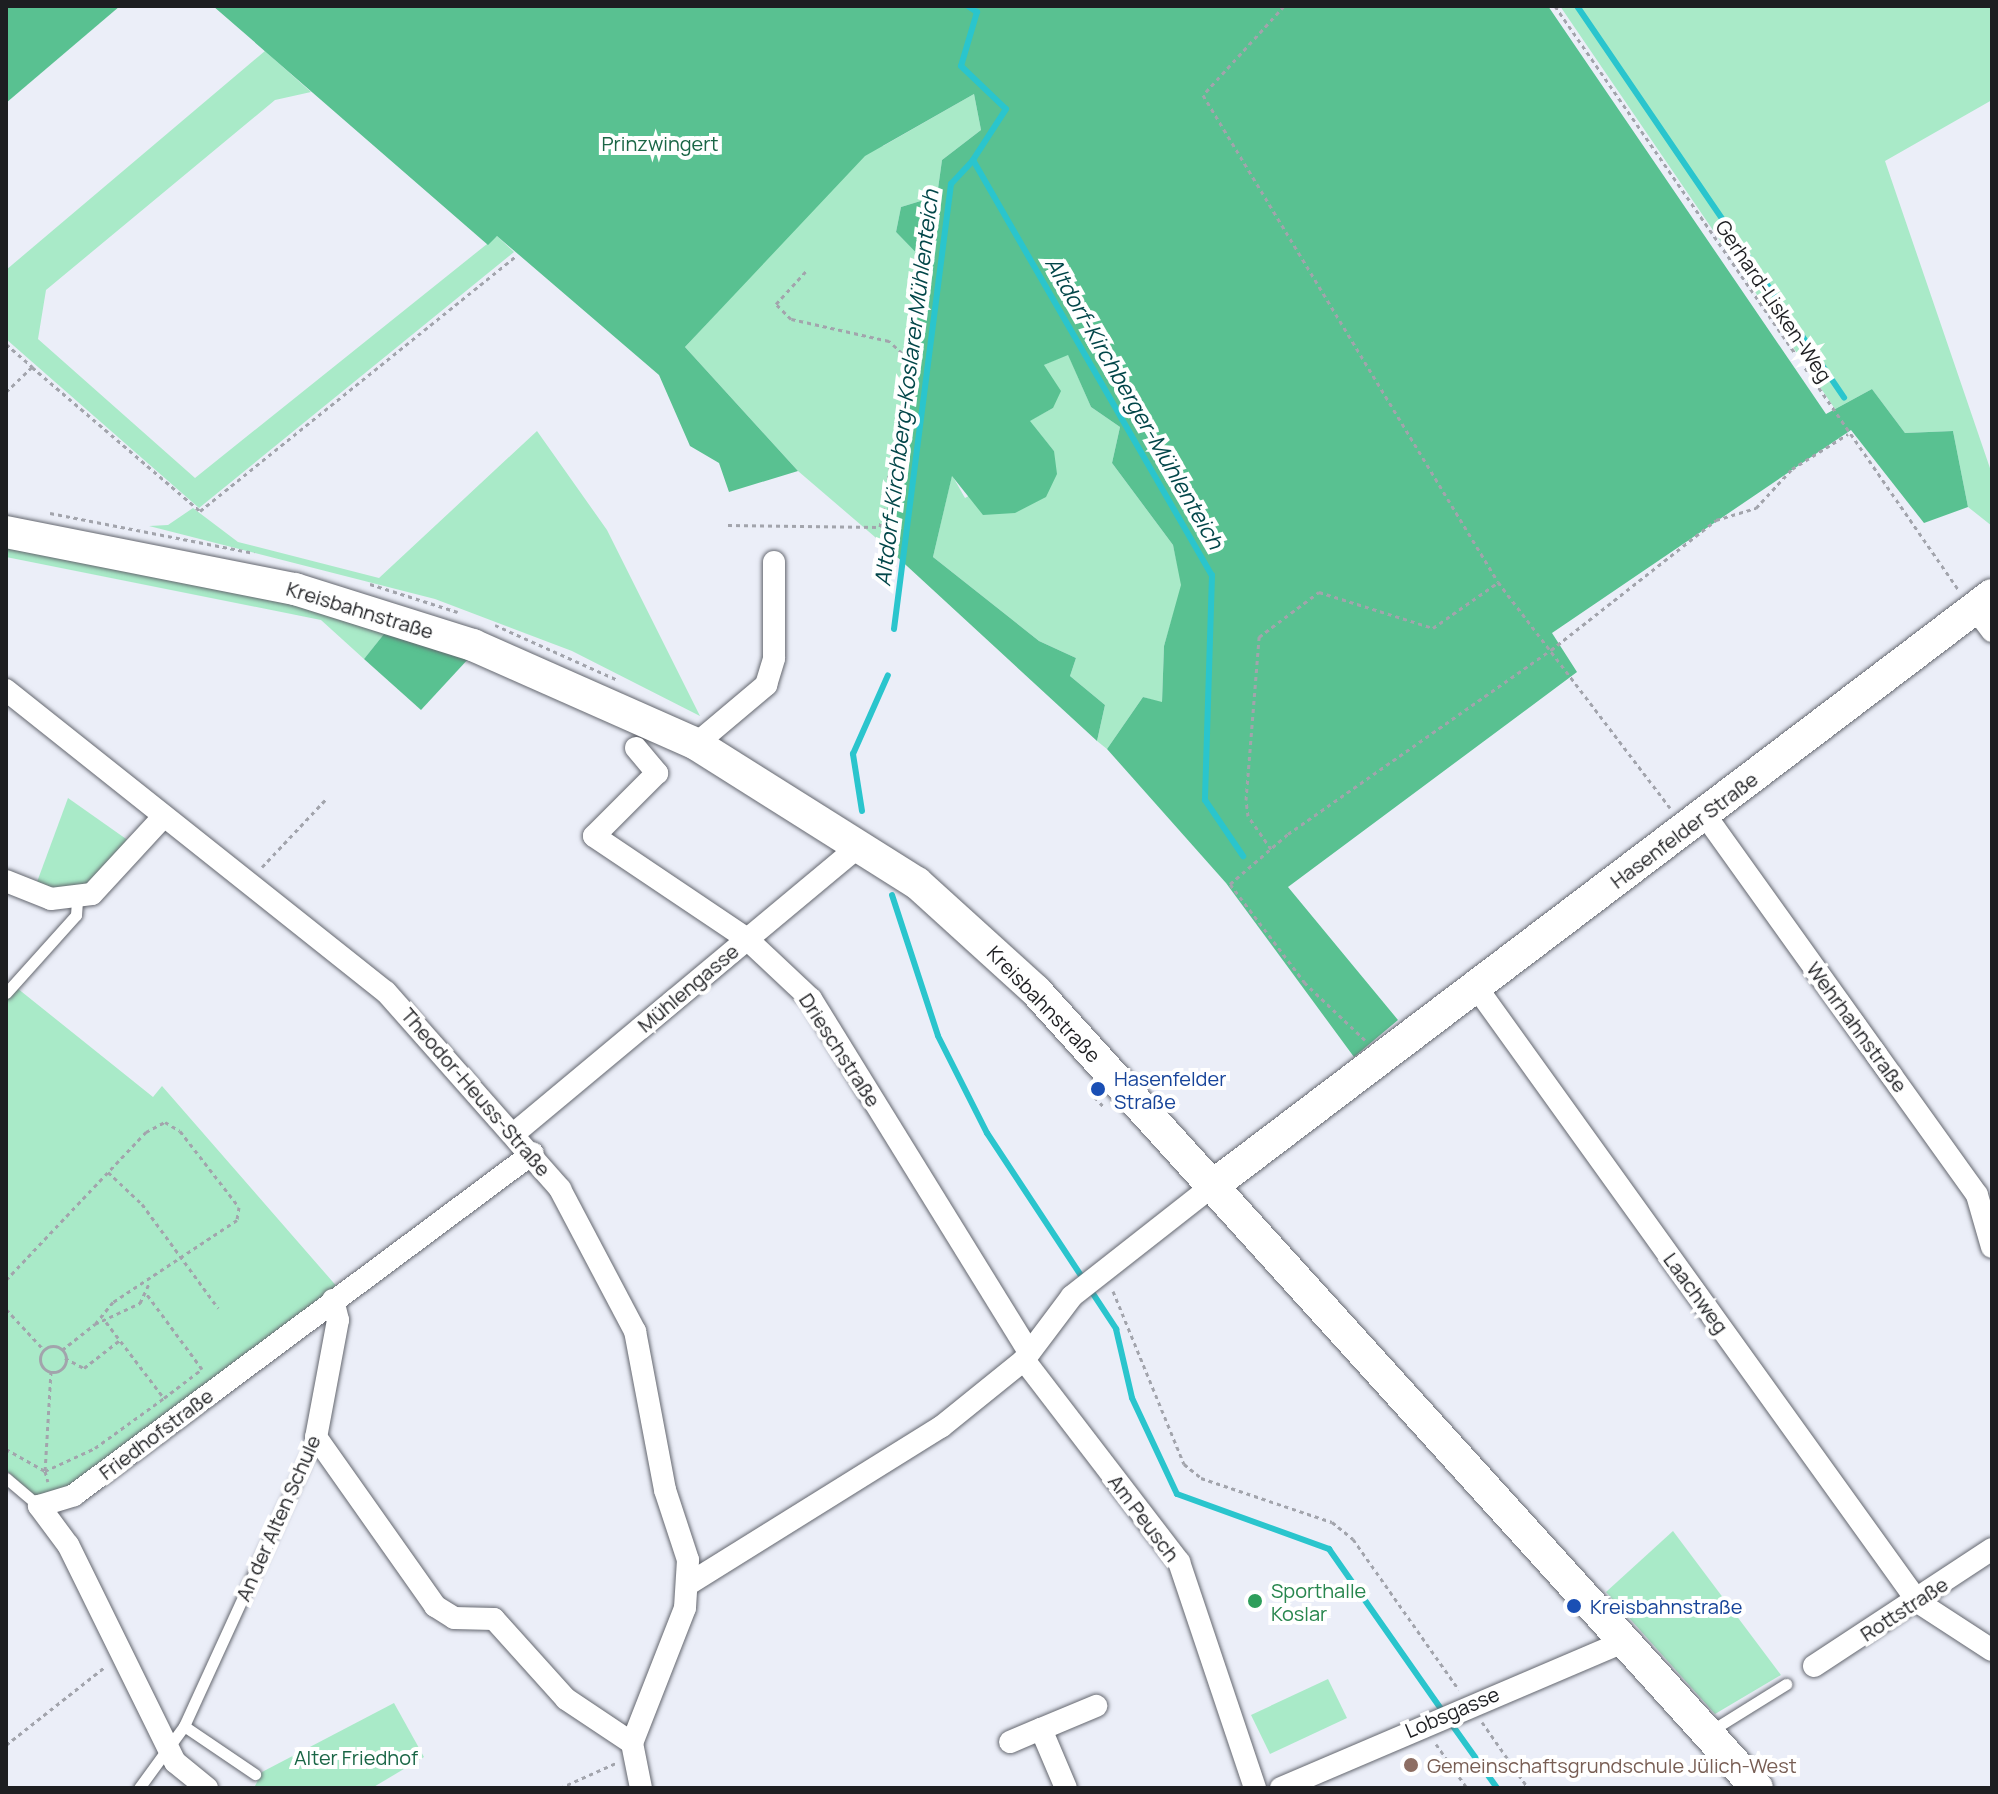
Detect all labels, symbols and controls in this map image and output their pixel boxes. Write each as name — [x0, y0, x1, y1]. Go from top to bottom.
park label: Prinzwingert — [601, 131, 719, 155]
water label: Altdorf-Kirchberg-Koslarer Mühlenteich — [870, 188, 944, 588]
street label: Gerhard-Lisken-Weg — [1711, 215, 1837, 387]
water label: Altdorf-Kirchberger-Mühlenteich — [1039, 252, 1229, 554]
street label: Kreisbahnstraße — [284, 576, 436, 644]
street label: Hasenfelder Straße — [1606, 767, 1762, 893]
street label: Mühlengasse — [633, 939, 743, 1037]
street label: Kreisbahnstraße — [982, 941, 1106, 1067]
street label: Wehrhahnstraße — [1802, 957, 1912, 1097]
street label: Drieschstraße — [794, 989, 886, 1111]
street label: Theodor-Heuss-Straße — [396, 1003, 556, 1181]
place label: Hasenfelder Straße — [1114, 1066, 1226, 1113]
marker: Hasenfelder Straße — [1089, 1080, 1107, 1098]
street label: Laachweg — [1659, 1248, 1733, 1338]
street label: Friedhofstraße — [94, 1383, 218, 1485]
street label: An der Alten Schule — [231, 1431, 325, 1605]
street label: Am Peusch — [1104, 1470, 1184, 1566]
street label: Rottstraße — [1856, 1572, 1952, 1646]
place label: Sporthalle Koslar — [1271, 1578, 1366, 1625]
marker: Sporthalle Koslar — [1246, 1592, 1264, 1610]
place label: Kreisbahnstraße — [1590, 1594, 1743, 1618]
marker: Kreisbahnstraße — [1565, 1597, 1583, 1615]
street label: Lobsgasse — [1401, 1681, 1503, 1743]
park label: Alter Friedhof — [294, 1745, 418, 1769]
place label: Gemeinschaftsgrundschule Jülich-West — [1427, 1753, 1797, 1777]
marker: Gemeinschaftsgrundschule Jülich-West — [1402, 1756, 1420, 1774]

